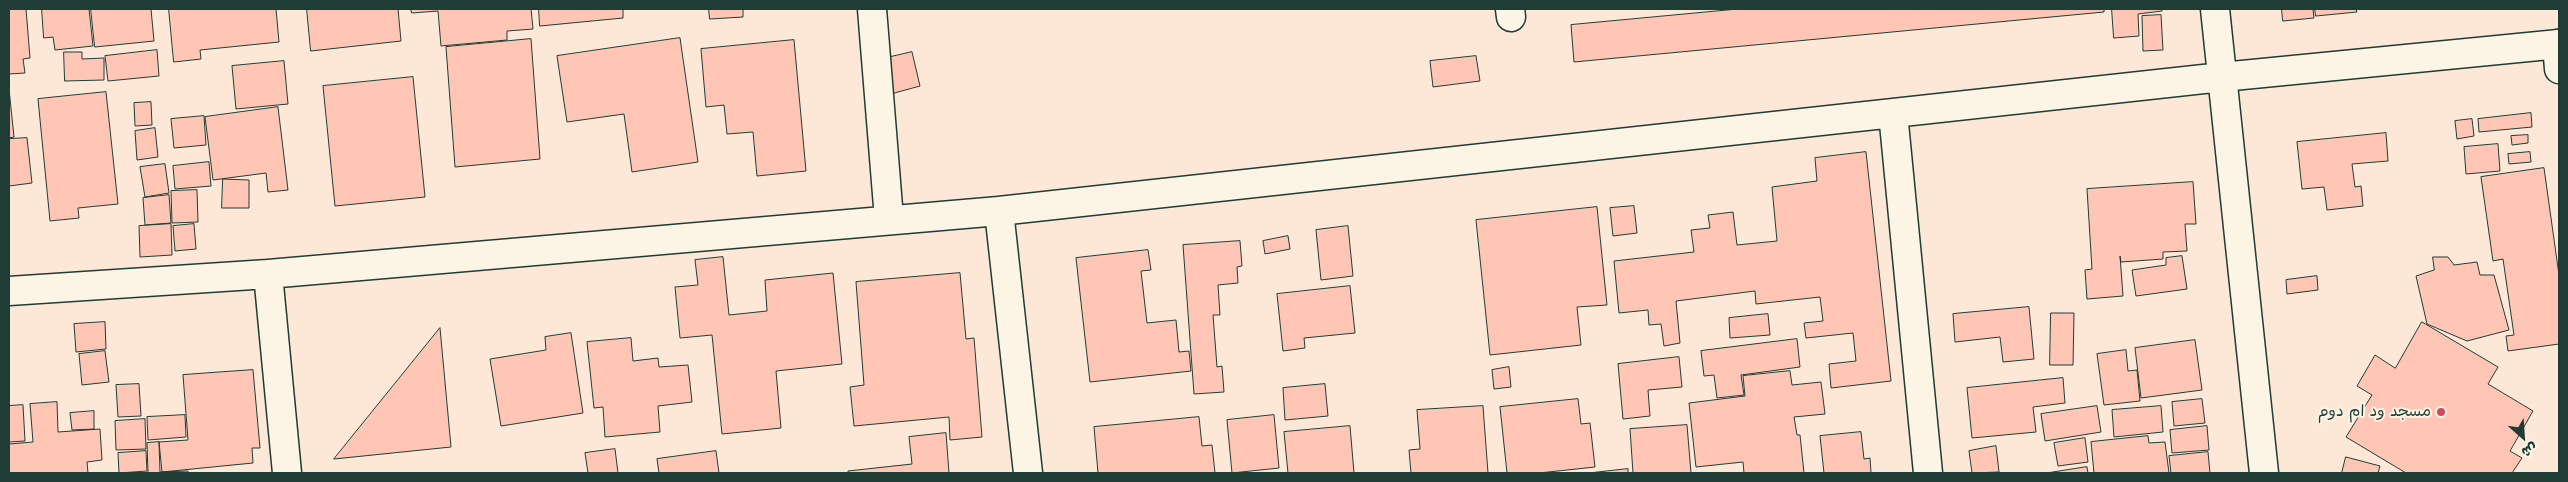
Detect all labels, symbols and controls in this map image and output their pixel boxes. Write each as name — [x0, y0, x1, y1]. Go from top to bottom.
place label: مسجد ود ام دوم — [2318, 402, 2431, 422]
marker: مسجد ود ام دوم — [2435, 406, 2447, 418]
north arrow — [2498, 412, 2548, 462]
text: ش — [2518, 438, 2541, 464]

